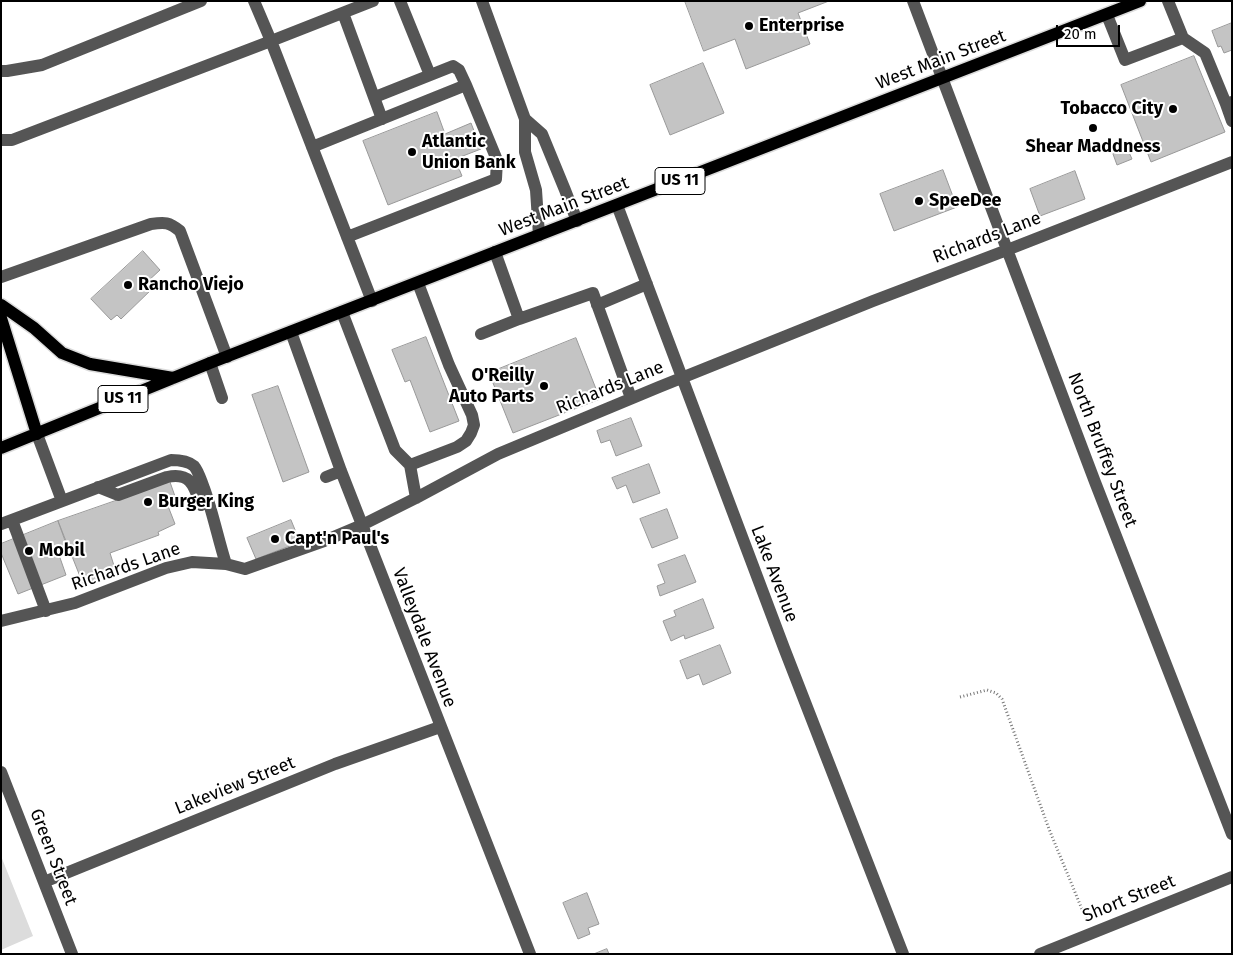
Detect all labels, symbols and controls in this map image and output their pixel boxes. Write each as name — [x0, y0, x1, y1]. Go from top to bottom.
place label: Enterprise — [759, 15, 844, 37]
scale bar — [1058, 15, 1122, 47]
marker: Enterprise — [743, 20, 755, 32]
street label: West Main Street — [873, 25, 1009, 95]
text: 20 m — [1064, 25, 1097, 43]
place label: Tobacco City — [1060, 98, 1163, 120]
marker: Tobacco City — [1167, 103, 1179, 115]
marker: Shear Maddness — [1087, 122, 1099, 134]
place label: Atlantic Union Bank — [422, 131, 516, 173]
place label: Shear Maddness — [1026, 136, 1160, 158]
marker: Atlantic Union Bank — [406, 146, 418, 158]
road number: US 11 — [655, 168, 705, 195]
street label: West Main Street — [496, 172, 632, 242]
place label: SpeeDee — [929, 190, 1002, 212]
marker: SpeeDee — [913, 195, 925, 207]
street label: Richards Lane — [930, 207, 1044, 269]
place label: Rancho Viejo — [138, 274, 244, 296]
marker: Rancho Viejo — [122, 279, 134, 291]
street label: Richards Lane — [553, 357, 667, 419]
place label: O'Reilly Auto Parts — [449, 365, 534, 408]
street label: North Bruffey Street — [1063, 370, 1141, 530]
marker: O'Reilly Auto Parts — [538, 380, 550, 392]
road number: US 11 — [98, 386, 148, 412]
place label: Burger King — [158, 491, 254, 513]
marker: Burger King — [142, 496, 154, 508]
street label: Lake Avenue — [746, 523, 802, 625]
place label: Capt'n Paul's — [285, 528, 389, 550]
marker: Capt'n Paul's — [269, 533, 281, 545]
street label: Richards Lane — [68, 538, 184, 596]
place label: Mobil — [39, 540, 85, 562]
marker: Mobil — [23, 545, 35, 557]
street label: Valleydale Avenue — [387, 565, 461, 711]
street label: Lakeview Street — [172, 752, 298, 820]
street label: Green Street — [25, 806, 81, 908]
street label: Short Street — [1080, 871, 1178, 927]

